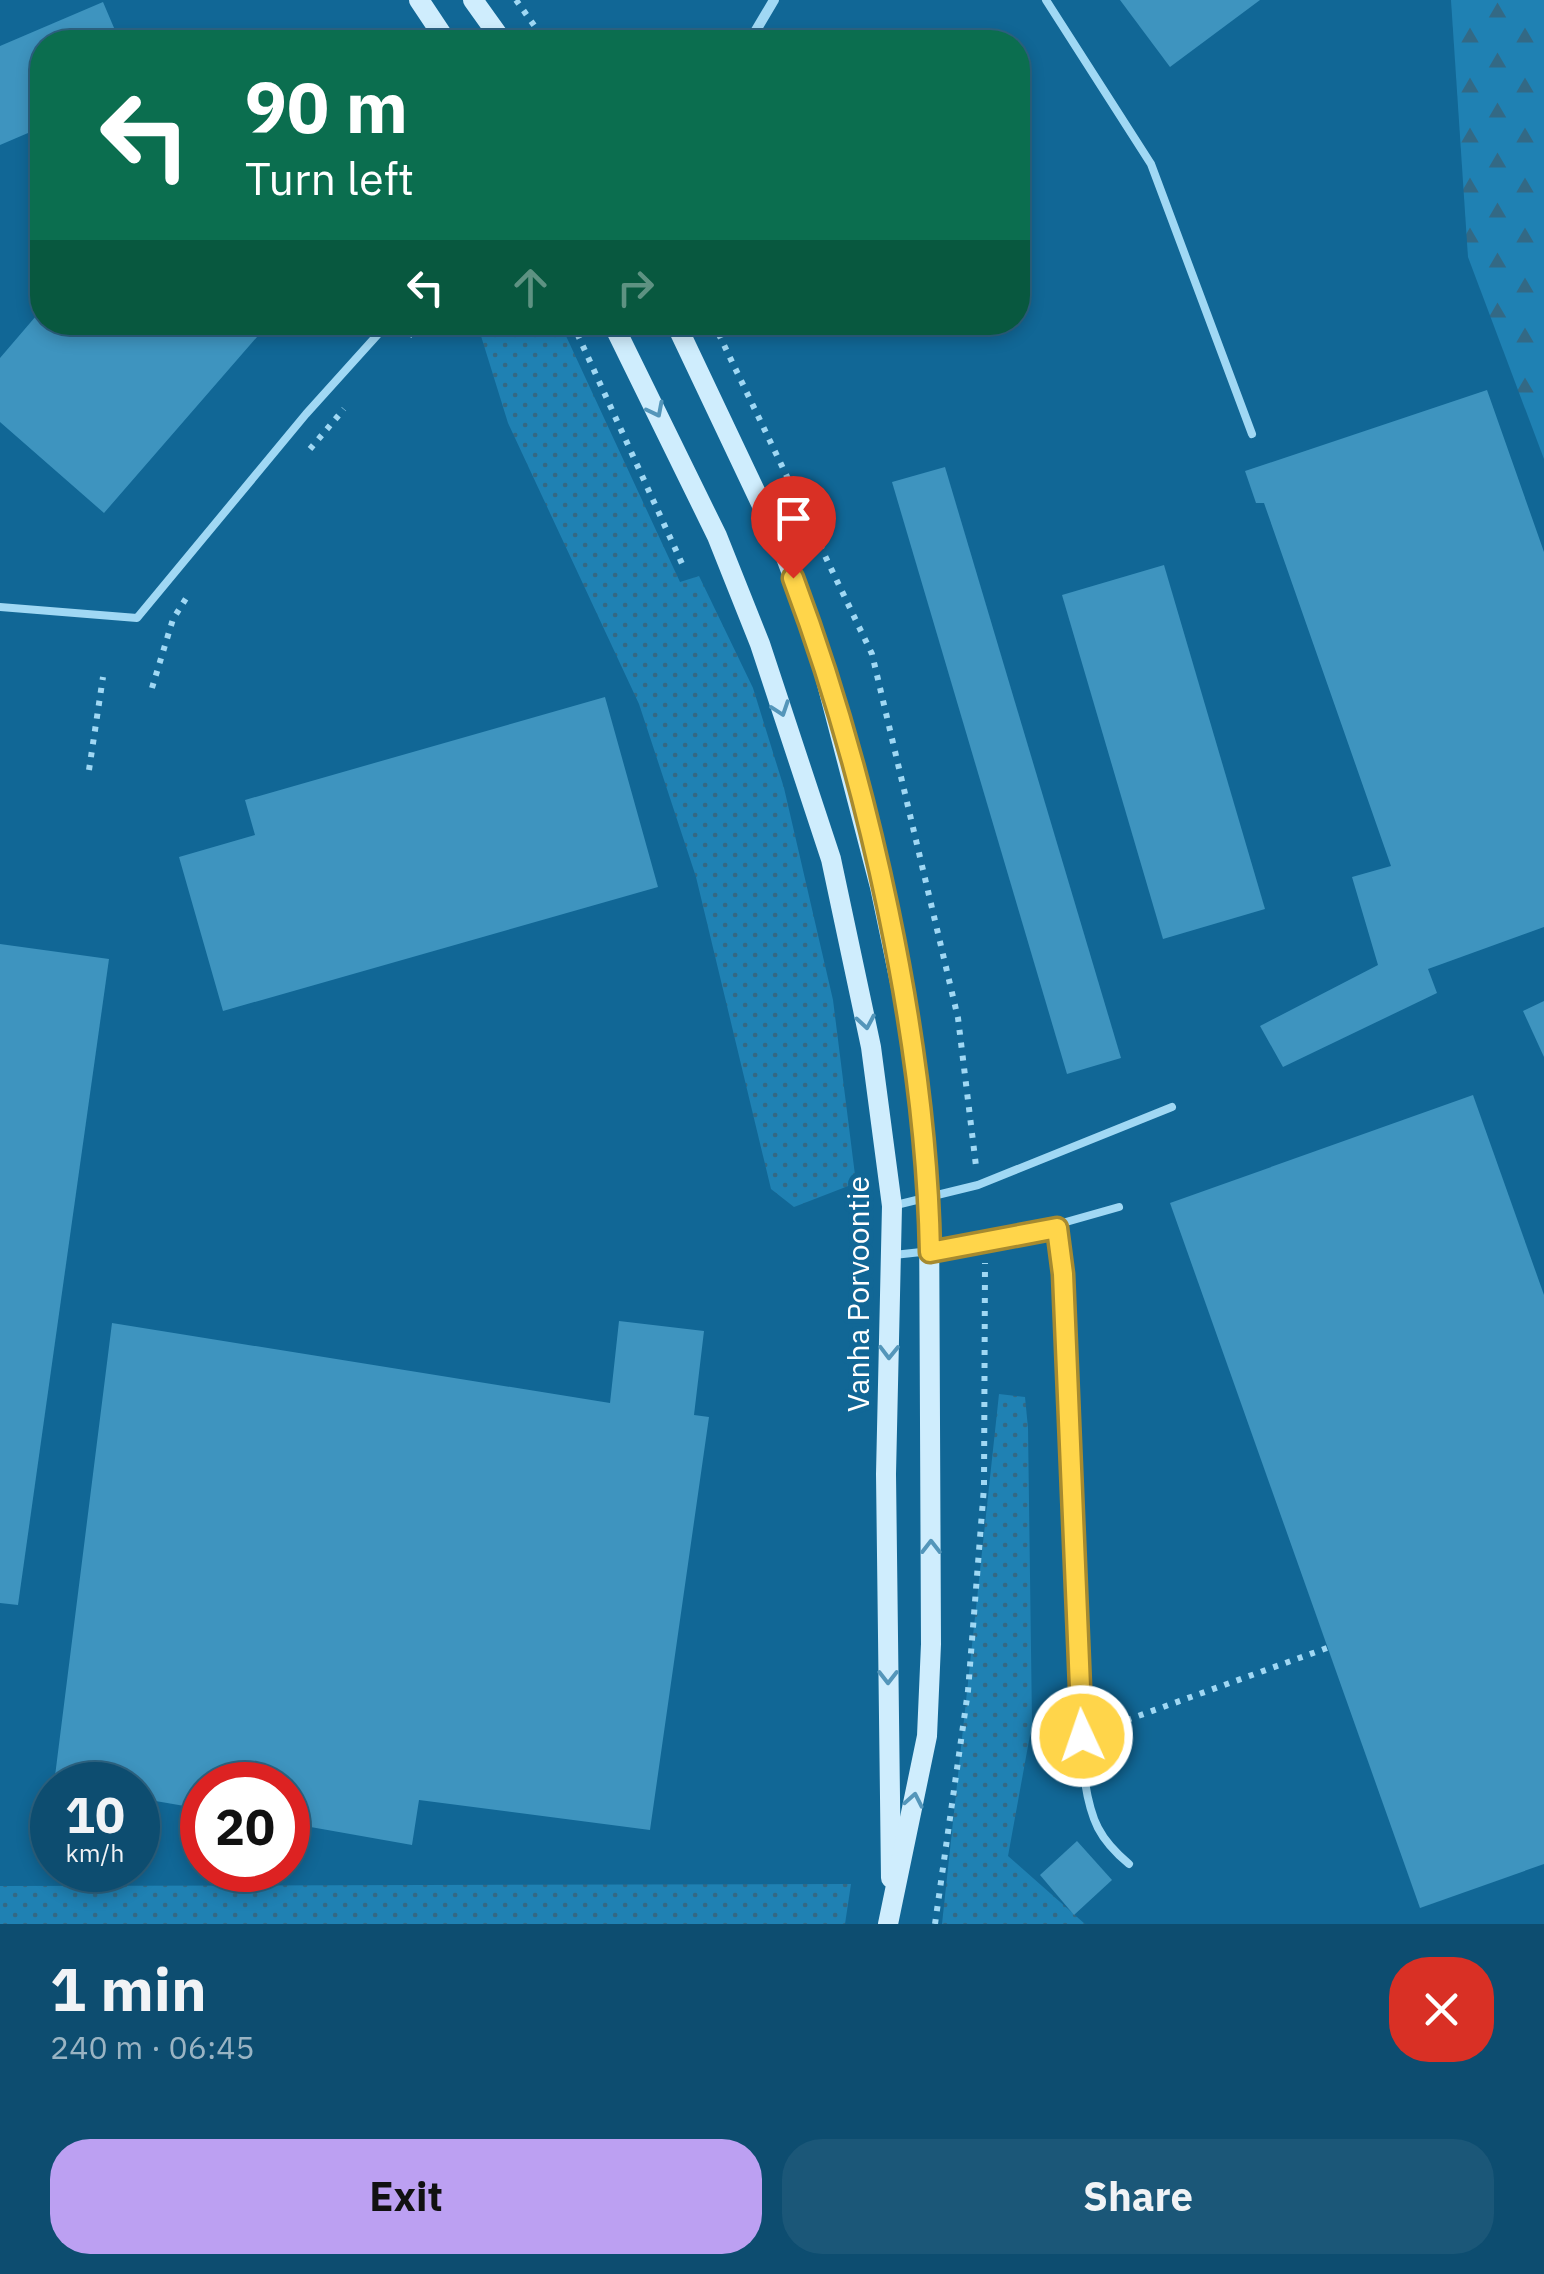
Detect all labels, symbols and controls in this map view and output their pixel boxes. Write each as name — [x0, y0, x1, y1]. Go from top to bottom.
text: 90 m — [245, 61, 408, 152]
icon: left — [80, 70, 210, 200]
text: Turn left — [245, 149, 414, 207]
icon: left — [398, 260, 453, 315]
icon: ahead — [503, 260, 558, 315]
icon: right — [608, 260, 663, 315]
one-way arrow — [644, 399, 663, 417]
pin — [751, 476, 836, 579]
icon: arrive — [766, 491, 821, 546]
one-way arrow — [770, 700, 790, 717]
one-way arrow — [855, 1013, 876, 1030]
street label: Vanha Porvoontie — [838, 1176, 877, 1412]
one-way arrow — [879, 1345, 900, 1361]
one-way arrow — [920, 1538, 942, 1554]
one-way arrow — [877, 1670, 898, 1686]
position arrow — [1030, 1684, 1134, 1788]
speed limit sign: 20 — [180, 1762, 310, 1892]
text: 10 — [65, 1782, 125, 1847]
one-way arrow — [903, 1792, 924, 1809]
text: km/h — [66, 1836, 124, 1869]
text: 1 min — [50, 1949, 207, 2028]
button: close — [1389, 1957, 1494, 2062]
text: 240 m · 06:45 — [50, 2026, 255, 2068]
button: Exit — [50, 2139, 762, 2254]
button: Share — [782, 2139, 1494, 2254]

